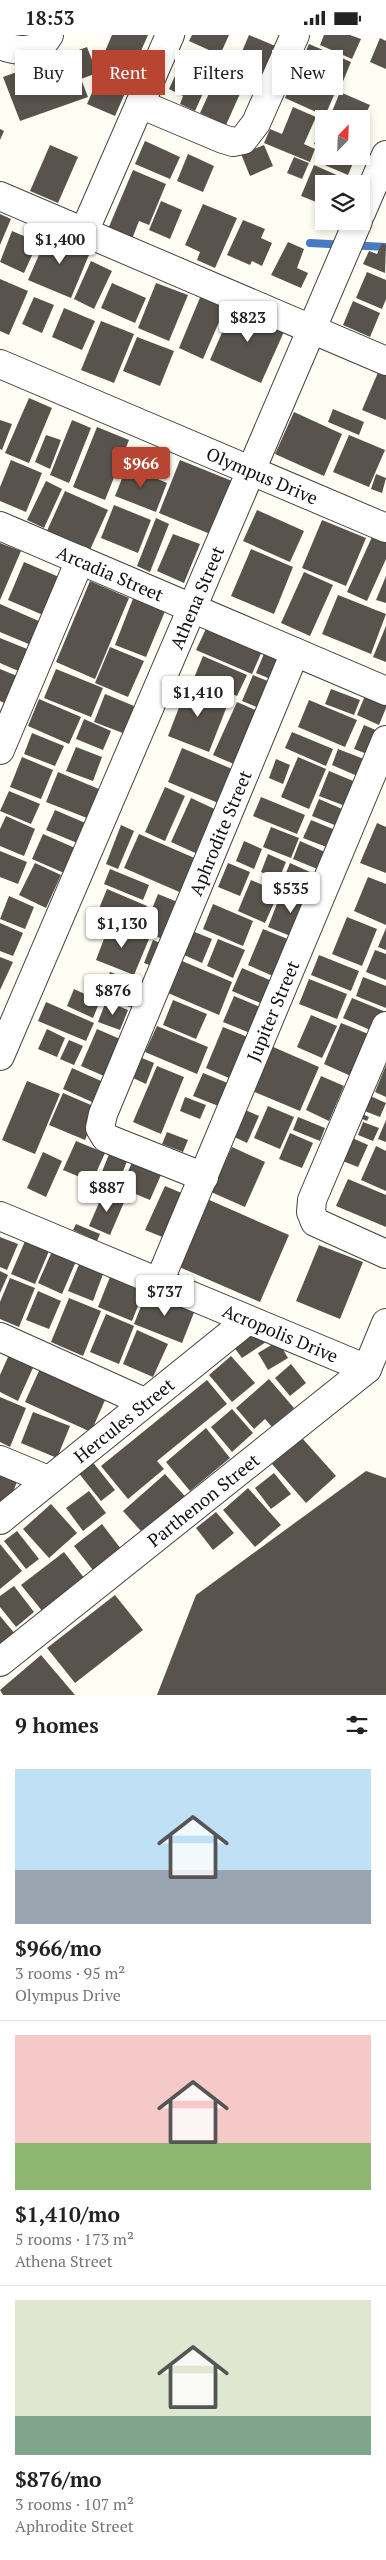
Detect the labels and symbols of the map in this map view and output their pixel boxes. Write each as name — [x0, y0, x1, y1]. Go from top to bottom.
north arrow — [315, 110, 370, 165]
pin: $1,400 — [19, 223, 101, 265]
pin: $823 — [218, 301, 278, 343]
street label: Olympus Drive — [203, 441, 322, 510]
pin: $966 — [111, 447, 171, 489]
street label: Arcadia Street — [53, 540, 168, 607]
street label: Athena Street — [164, 542, 229, 653]
pin: $1,410 — [157, 675, 239, 718]
street label: Aphrodite Street — [183, 766, 257, 899]
pin: $535 — [261, 871, 321, 914]
pin: $1,130 — [81, 907, 163, 949]
street label: Jupiter Street — [241, 956, 304, 1065]
pin: $876 — [83, 973, 143, 1016]
pin: $887 — [77, 1171, 137, 1213]
pin: $737 — [135, 1275, 195, 1317]
street label: Acropolis Drive — [219, 1298, 342, 1368]
street label: Hercules Street — [69, 1372, 179, 1468]
street label: Parthenon Street — [142, 1448, 264, 1552]

